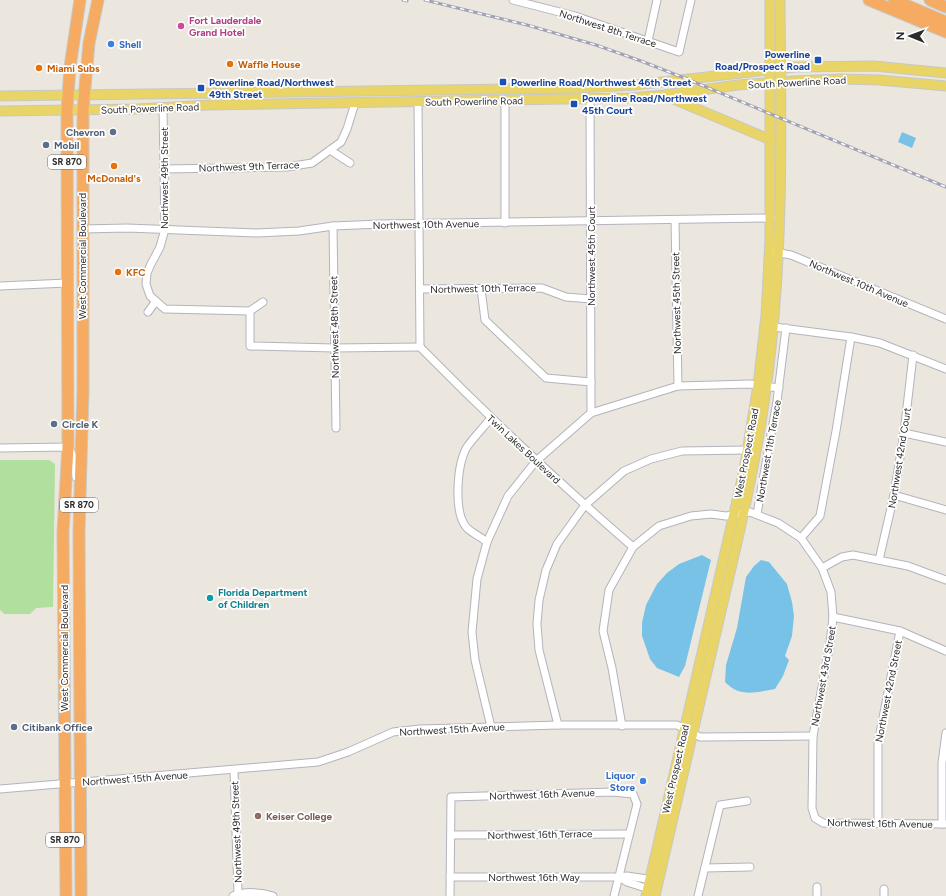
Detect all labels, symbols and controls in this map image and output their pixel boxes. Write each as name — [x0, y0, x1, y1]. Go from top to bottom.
street label: Northwest 8th Terrace — [558, 7, 659, 50]
place label: Fort Lauderdale Grand Hotel — [189, 14, 262, 39]
north arrow — [890, 16, 930, 56]
marker: Fort Lauderdale Grand Hotel — [176, 21, 186, 31]
text: N — [894, 31, 907, 40]
place label: Shell — [119, 38, 141, 51]
marker: Shell — [106, 39, 116, 49]
place label: Powerline Road/Prospect Road — [715, 48, 810, 73]
marker: Powerline Road/Prospect Road — [813, 55, 823, 65]
place label: Waffle House — [238, 58, 301, 71]
marker: Waffle House — [225, 59, 235, 69]
place label: Miami Subs — [47, 62, 100, 75]
marker: Miami Subs — [34, 63, 44, 73]
street label: South Powerline Road — [748, 73, 847, 92]
place label: Powerline Road/Northwest 49th Street — [209, 76, 334, 101]
place label: Powerline Road/Northwest 46th Street — [511, 76, 692, 89]
marker: Powerline Road/Northwest 46th Street — [498, 77, 508, 87]
marker: Powerline Road/Northwest 49th Street — [196, 83, 206, 93]
place label: Powerline Road/Northwest 45th Court — [582, 92, 707, 117]
street label: South Powerline Road — [425, 94, 523, 109]
marker: Powerline Road/Northwest 45th Court — [569, 99, 579, 109]
street label: South Powerline Road — [101, 100, 200, 117]
place label: Chevron — [66, 126, 105, 139]
marker: Chevron — [108, 127, 118, 137]
street label: Northwest 49th Street — [158, 127, 171, 229]
place label: Mobil — [54, 139, 79, 152]
marker: Mobil — [41, 140, 51, 150]
road number: SR 870 — [48, 155, 86, 169]
street label: Northwest 9th Terrace — [198, 158, 300, 175]
marker: McDonald's — [109, 161, 119, 171]
place label: McDonald's — [87, 172, 141, 185]
street label: West Commercial Boulevard — [76, 193, 89, 319]
street label: Northwest 45th Court — [585, 206, 598, 306]
street label: Northwest 10th Avenue — [373, 217, 480, 232]
street label: Northwest 45th Street — [669, 252, 684, 354]
street label: Northwest 10th Avenue — [807, 257, 911, 310]
place label: KFC — [126, 266, 145, 279]
marker: KFC — [113, 267, 123, 277]
street label: Northwest 48th Street — [327, 275, 342, 378]
street label: Northwest 10th Terrace — [430, 281, 537, 296]
street label: Northwest 11th Terrace — [753, 398, 784, 503]
street label: West Prospect Road — [731, 407, 762, 499]
street label: Northwest 42nd Court — [885, 407, 914, 509]
street label: Twin Lakes Boulevard — [484, 412, 563, 487]
place label: Circle K — [62, 418, 98, 431]
marker: Circle K — [49, 419, 59, 429]
road number: SR 870 — [60, 498, 98, 512]
street label: West Commercial Boulevard — [58, 585, 71, 711]
place label: Florida Department of Children — [218, 586, 308, 611]
marker: Florida Department of Children — [205, 593, 215, 603]
street label: Northwest 43rd Street — [808, 625, 839, 727]
street label: Northwest 42nd Street — [872, 639, 905, 743]
street label: Northwest 15th Avenue — [399, 720, 506, 739]
place label: Citibank Office — [22, 721, 93, 734]
marker: Citibank Office — [9, 722, 19, 732]
street label: West Prospect Road — [659, 723, 692, 815]
street label: Northwest 15th Avenue — [82, 768, 189, 789]
place label: Liquor Store — [606, 769, 635, 794]
marker: Liquor Store — [638, 776, 648, 786]
street label: Northwest 49th Street — [228, 781, 245, 883]
street label: Northwest 16th Avenue — [489, 786, 596, 803]
place label: Keiser College — [266, 810, 332, 823]
marker: Keiser College — [253, 811, 263, 821]
street label: Northwest 16th Avenue — [827, 816, 933, 831]
street label: Northwest 16th Terrace — [487, 827, 593, 842]
road number: SR 870 — [46, 833, 84, 847]
street label: Northwest 16th Way — [488, 871, 580, 884]

